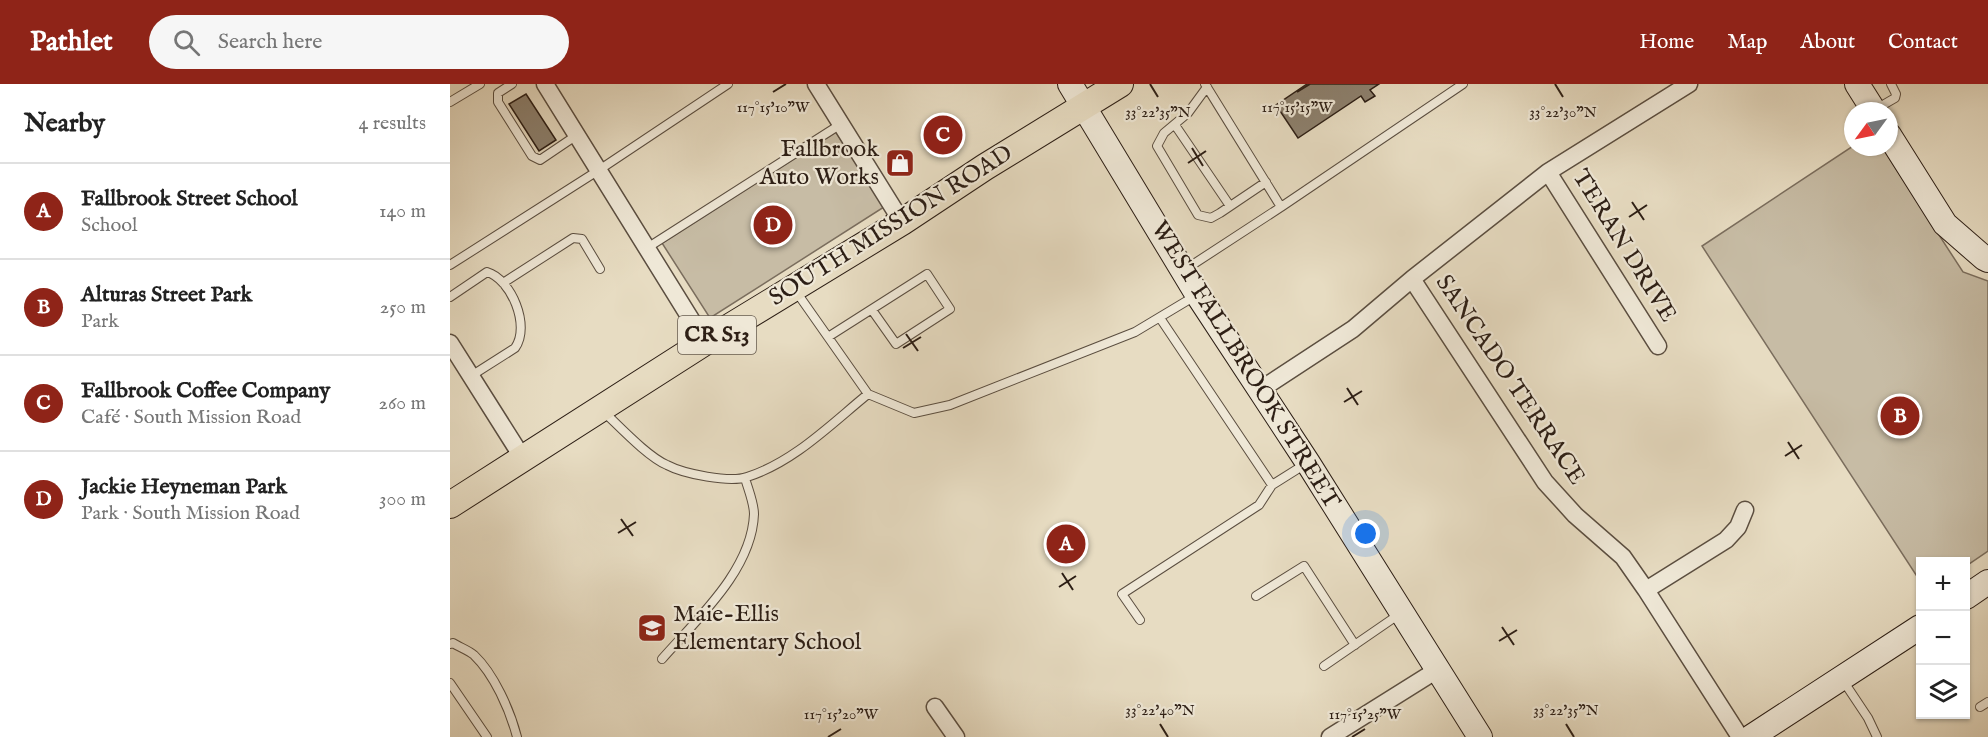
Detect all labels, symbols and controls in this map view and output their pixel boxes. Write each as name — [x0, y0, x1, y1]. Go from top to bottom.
search box — [149, 15, 569, 69]
text: Pathlet — [30, 25, 113, 60]
icon: search — [170, 26, 203, 59]
text: Search here — [218, 28, 322, 56]
text: Home — [1639, 29, 1694, 56]
text: Map — [1727, 29, 1767, 56]
text: About — [1800, 29, 1855, 56]
text: Contact — [1888, 29, 1958, 56]
text: 117°15'10"W — [737, 98, 810, 117]
text: 117°15'15"W — [1262, 98, 1333, 117]
north arrow — [1844, 102, 1898, 156]
text: 33°22'35"N — [1125, 103, 1191, 122]
text: 33°22'30"N — [1529, 103, 1597, 122]
text: Nearby — [24, 107, 105, 140]
text: 4 results — [359, 111, 426, 136]
pin: C — [924, 112, 962, 158]
place label: Fallbrook Auto Works — [759, 134, 879, 193]
street label: SOUTH MISSION ROAD — [764, 139, 1018, 313]
shop icon: Fallbrook Auto Works — [884, 147, 916, 179]
street label: TERAN DRIVE — [1565, 164, 1683, 328]
text: Fallbrook Street School — [81, 185, 298, 213]
text: A — [37, 199, 50, 224]
text: 140 m — [379, 199, 426, 224]
pin: D — [754, 202, 792, 248]
text: School — [81, 213, 137, 238]
street label: WEST FALLBROOK STREET — [1143, 215, 1347, 515]
street label: SANCADO TERRACE — [1428, 269, 1592, 491]
text: Alturas Street Park — [81, 281, 252, 309]
text: B — [37, 295, 50, 320]
text: 250 m — [380, 295, 426, 320]
text: Park — [81, 309, 119, 334]
road number: CR S13 — [678, 316, 756, 354]
text: Fallbrook Coffee Company — [81, 377, 330, 405]
text: C — [36, 391, 51, 416]
text: 260 m — [379, 391, 426, 416]
pin: B — [1880, 394, 1920, 438]
text: Café · South Mission Road — [81, 405, 301, 430]
text: Jackie Heyneman Park — [81, 473, 287, 501]
text: D — [35, 487, 52, 512]
text: 300 m — [379, 487, 426, 512]
text: Park · South Mission Road — [81, 501, 300, 526]
your location — [1351, 519, 1380, 548]
pin: A — [1046, 522, 1086, 566]
map controls — [1916, 557, 1970, 719]
button: + — [1916, 557, 1970, 611]
place label: Maie-Ellis Elementary School — [673, 599, 862, 658]
button: − — [1916, 611, 1970, 665]
school or university icon: Maie-Ellis Elementary School — [636, 612, 668, 644]
button: layers — [1916, 665, 1970, 719]
text: 33°22'40"N — [1125, 701, 1195, 720]
text: 33°22'35"N — [1533, 701, 1599, 720]
text: 117°15'20"W — [804, 705, 879, 724]
text: 117°15'25"W — [1329, 705, 1402, 724]

